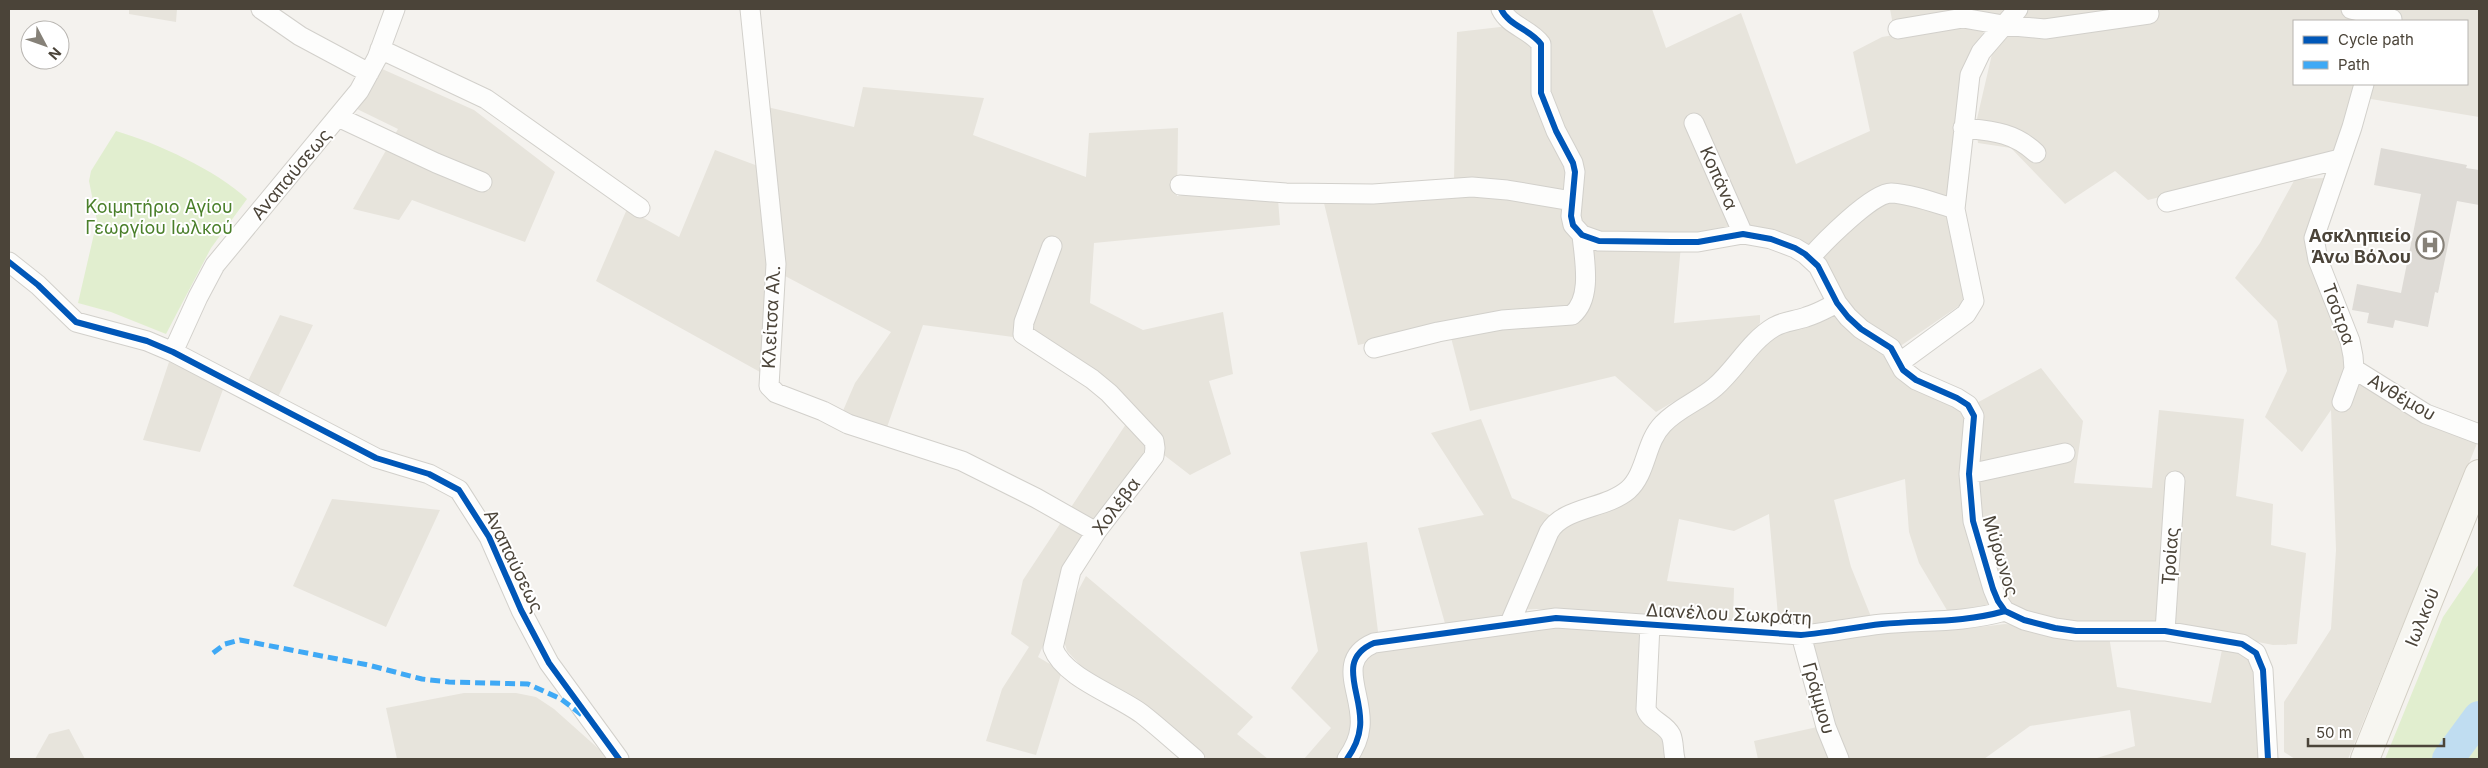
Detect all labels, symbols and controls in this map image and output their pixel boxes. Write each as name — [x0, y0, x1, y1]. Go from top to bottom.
north arrow — [20, 20, 70, 70]
legend — [2293, 20, 2468, 85]
text: Cycle path — [2338, 30, 2414, 49]
text: N — [45, 44, 65, 63]
text: Path — [2338, 55, 2370, 74]
street label: Αναπαύσεως — [247, 124, 335, 224]
street label: Κοπάνα — [1696, 143, 1742, 213]
park label: Κοιμητήριο Αγίου Γεωργίου Ιωλκού — [85, 196, 233, 238]
place label: Ασκληπιείο Άνω Βόλου — [2309, 225, 2411, 267]
hospital icon: Ασκληπιείο Άνω Βόλου — [2415, 230, 2445, 260]
street label: Κλείτσα Αλ. — [758, 265, 784, 369]
street label: Τσότρα — [2318, 281, 2360, 348]
street label: Ανθέμου — [2364, 369, 2440, 425]
street label: Χολέβα — [1088, 473, 1144, 539]
street label: Αναπαύσεως — [480, 506, 548, 616]
street label: Μύρωνος — [1979, 513, 2023, 599]
street label: Τροίας — [2157, 526, 2183, 586]
street label: Ιωλκού — [2401, 584, 2443, 650]
street label: Διανέλου Σωκράτη — [1646, 599, 1812, 629]
street label: Γράμμου — [1799, 660, 1839, 736]
scale bar — [2308, 716, 2444, 748]
text: 50 m — [2316, 723, 2352, 742]

